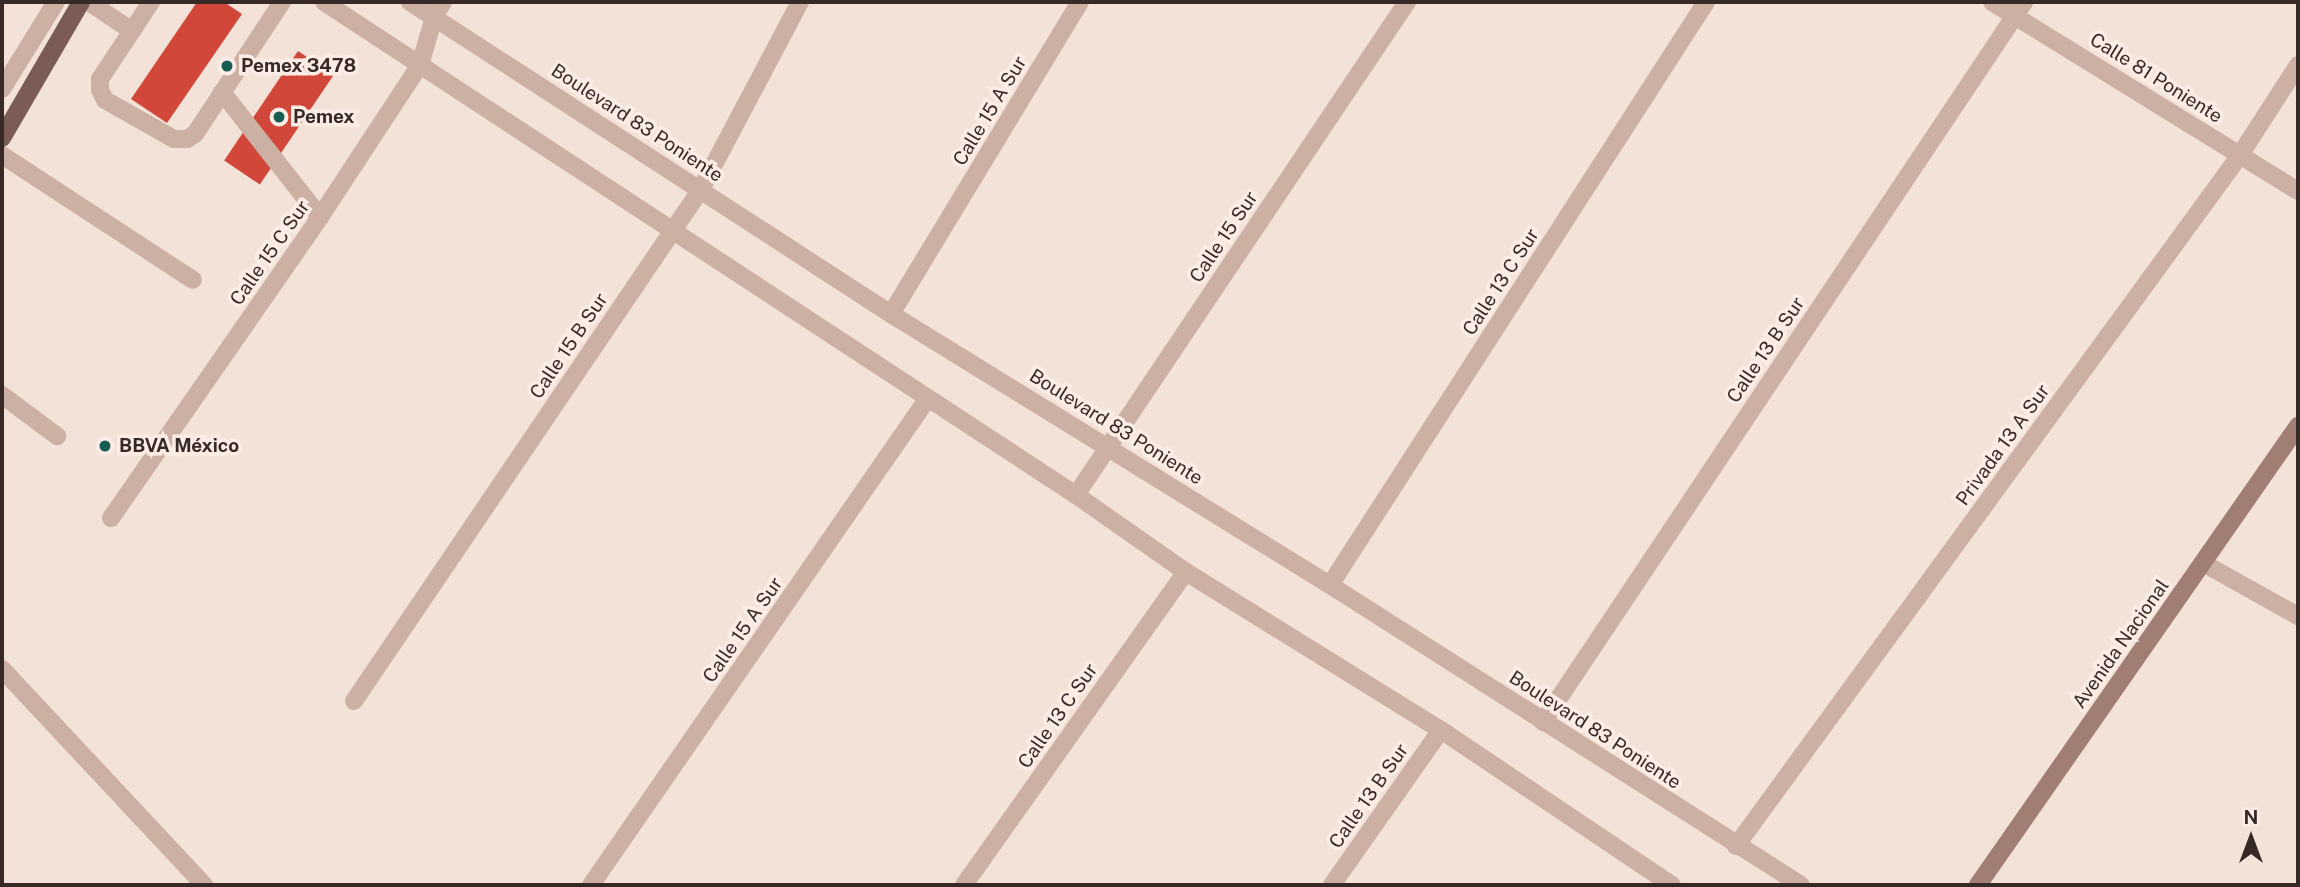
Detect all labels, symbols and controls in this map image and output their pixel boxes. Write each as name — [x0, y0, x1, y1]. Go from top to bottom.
street label: Calle 81 Poniente — [2086, 28, 2226, 128]
street label: Calle 15 A Sur — [948, 52, 1032, 170]
place label: Pemex 3478 — [241, 55, 356, 77]
marker: Pemex 3478 — [219, 58, 235, 74]
street label: Boulevard 83 Poniente — [547, 59, 727, 187]
place label: Pemex — [293, 106, 354, 128]
marker: Pemex — [271, 109, 287, 125]
street label: Calle 15 Sur — [1185, 187, 1263, 287]
street label: Calle 15 C Sur — [225, 196, 315, 310]
street label: Calle 13 C Sur — [1458, 224, 1544, 340]
street label: Calle 15 B Sur — [525, 289, 613, 403]
street label: Calle 13 B Sur — [1722, 293, 1810, 407]
street label: Boulevard 83 Poniente — [1025, 364, 1207, 490]
street label: Privada 13 A Sur — [1951, 380, 2055, 510]
place label: BBVA México — [119, 435, 239, 457]
marker: BBVA México — [97, 438, 113, 454]
street label: Calle 15 A Sur — [698, 573, 788, 687]
street label: Avenida Nacional — [2068, 575, 2174, 713]
street label: Calle 13 C Sur — [1013, 659, 1103, 773]
street label: Boulevard 83 Poniente — [1505, 666, 1685, 794]
street label: Calle 13 B Sur — [1325, 739, 1413, 853]
north arrow — [2216, 803, 2286, 873]
text: N — [2244, 806, 2258, 828]

